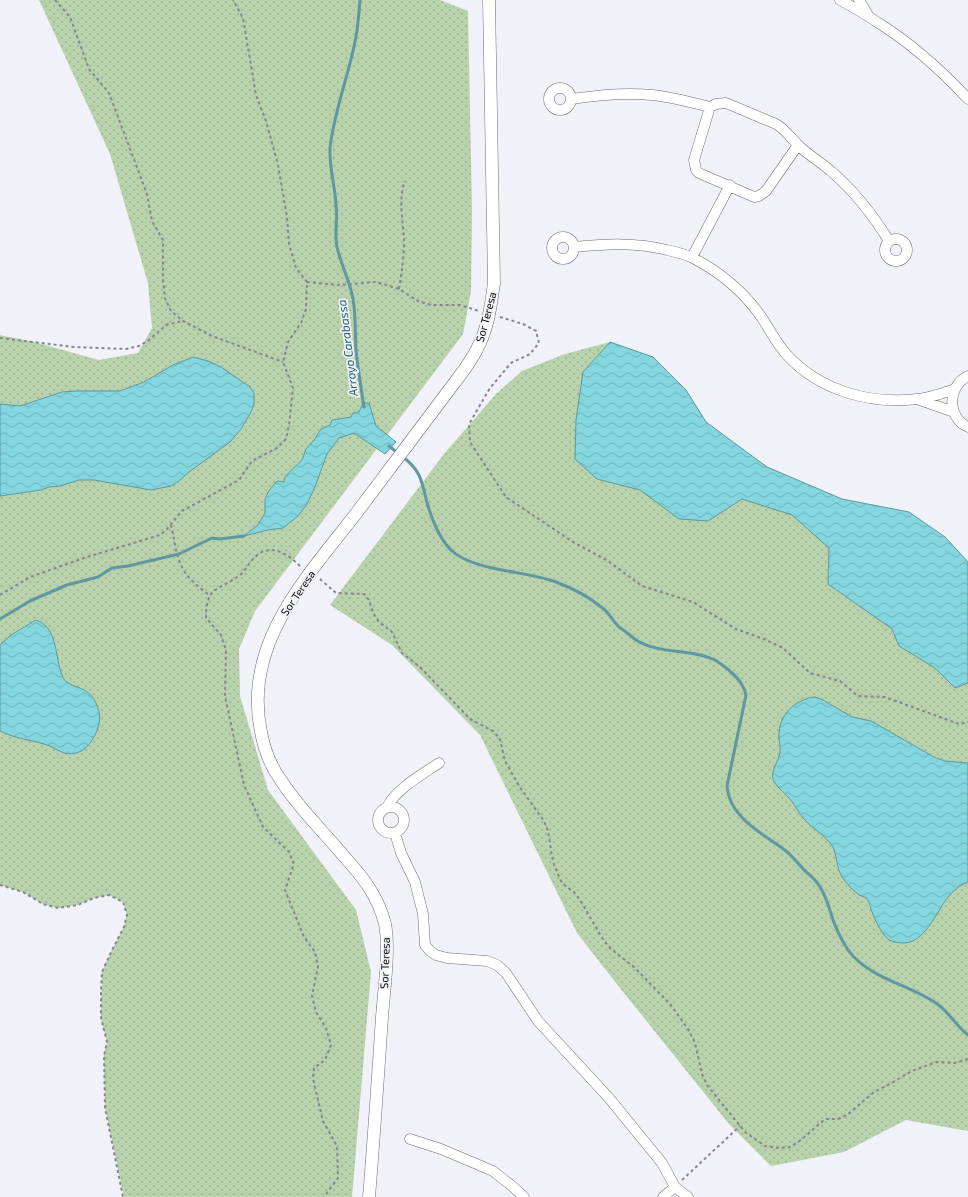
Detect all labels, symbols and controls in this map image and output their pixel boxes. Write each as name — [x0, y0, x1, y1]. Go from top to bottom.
street label: Sor Teresa — [473, 290, 498, 344]
water label: Arroyo Carabassa — [334, 299, 361, 398]
street label: Sor Teresa — [278, 568, 317, 618]
street label: Sor Teresa — [377, 937, 392, 989]

